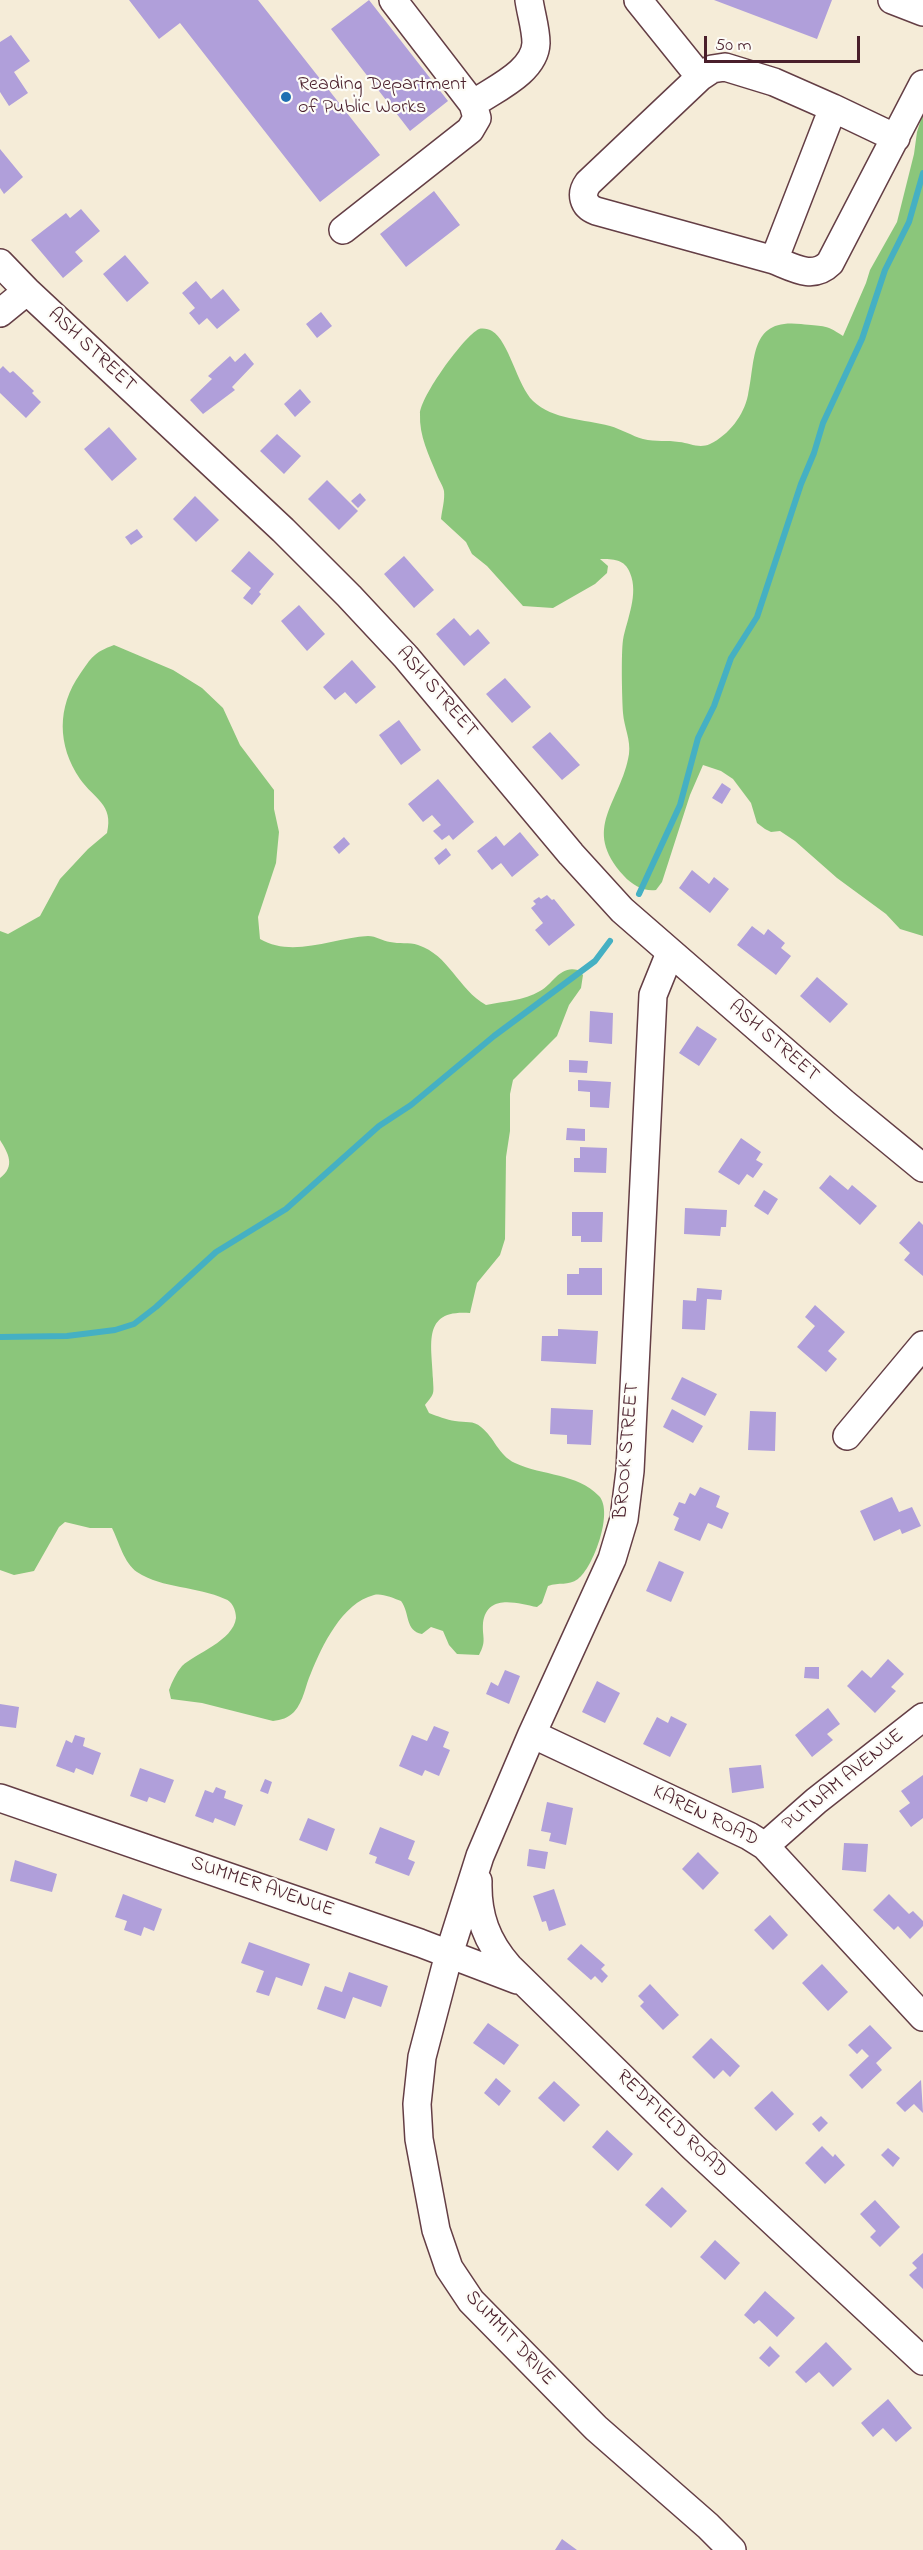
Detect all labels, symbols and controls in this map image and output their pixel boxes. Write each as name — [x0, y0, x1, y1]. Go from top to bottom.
scale bar — [707, 24, 863, 62]
text: 50 m — [715, 33, 752, 59]
place label: Reading Department of Public Works — [298, 74, 467, 121]
marker: Reading Department of Public Works — [279, 90, 293, 104]
street label: ASH STREET — [42, 304, 140, 398]
street label: ASH STREET — [390, 643, 482, 743]
street label: ASH STREET — [723, 996, 823, 1088]
street label: BROOK STREET — [610, 1382, 646, 1520]
street label: PUTNAM AVENUE — [778, 1725, 910, 1837]
street label: KAREN ROAD — [648, 1781, 762, 1853]
street label: SUMMER AVENUE — [187, 1852, 337, 1924]
street label: REDFIELD ROAD — [610, 2066, 732, 2184]
street label: SUMMIT DRIVE — [459, 2286, 559, 2392]

